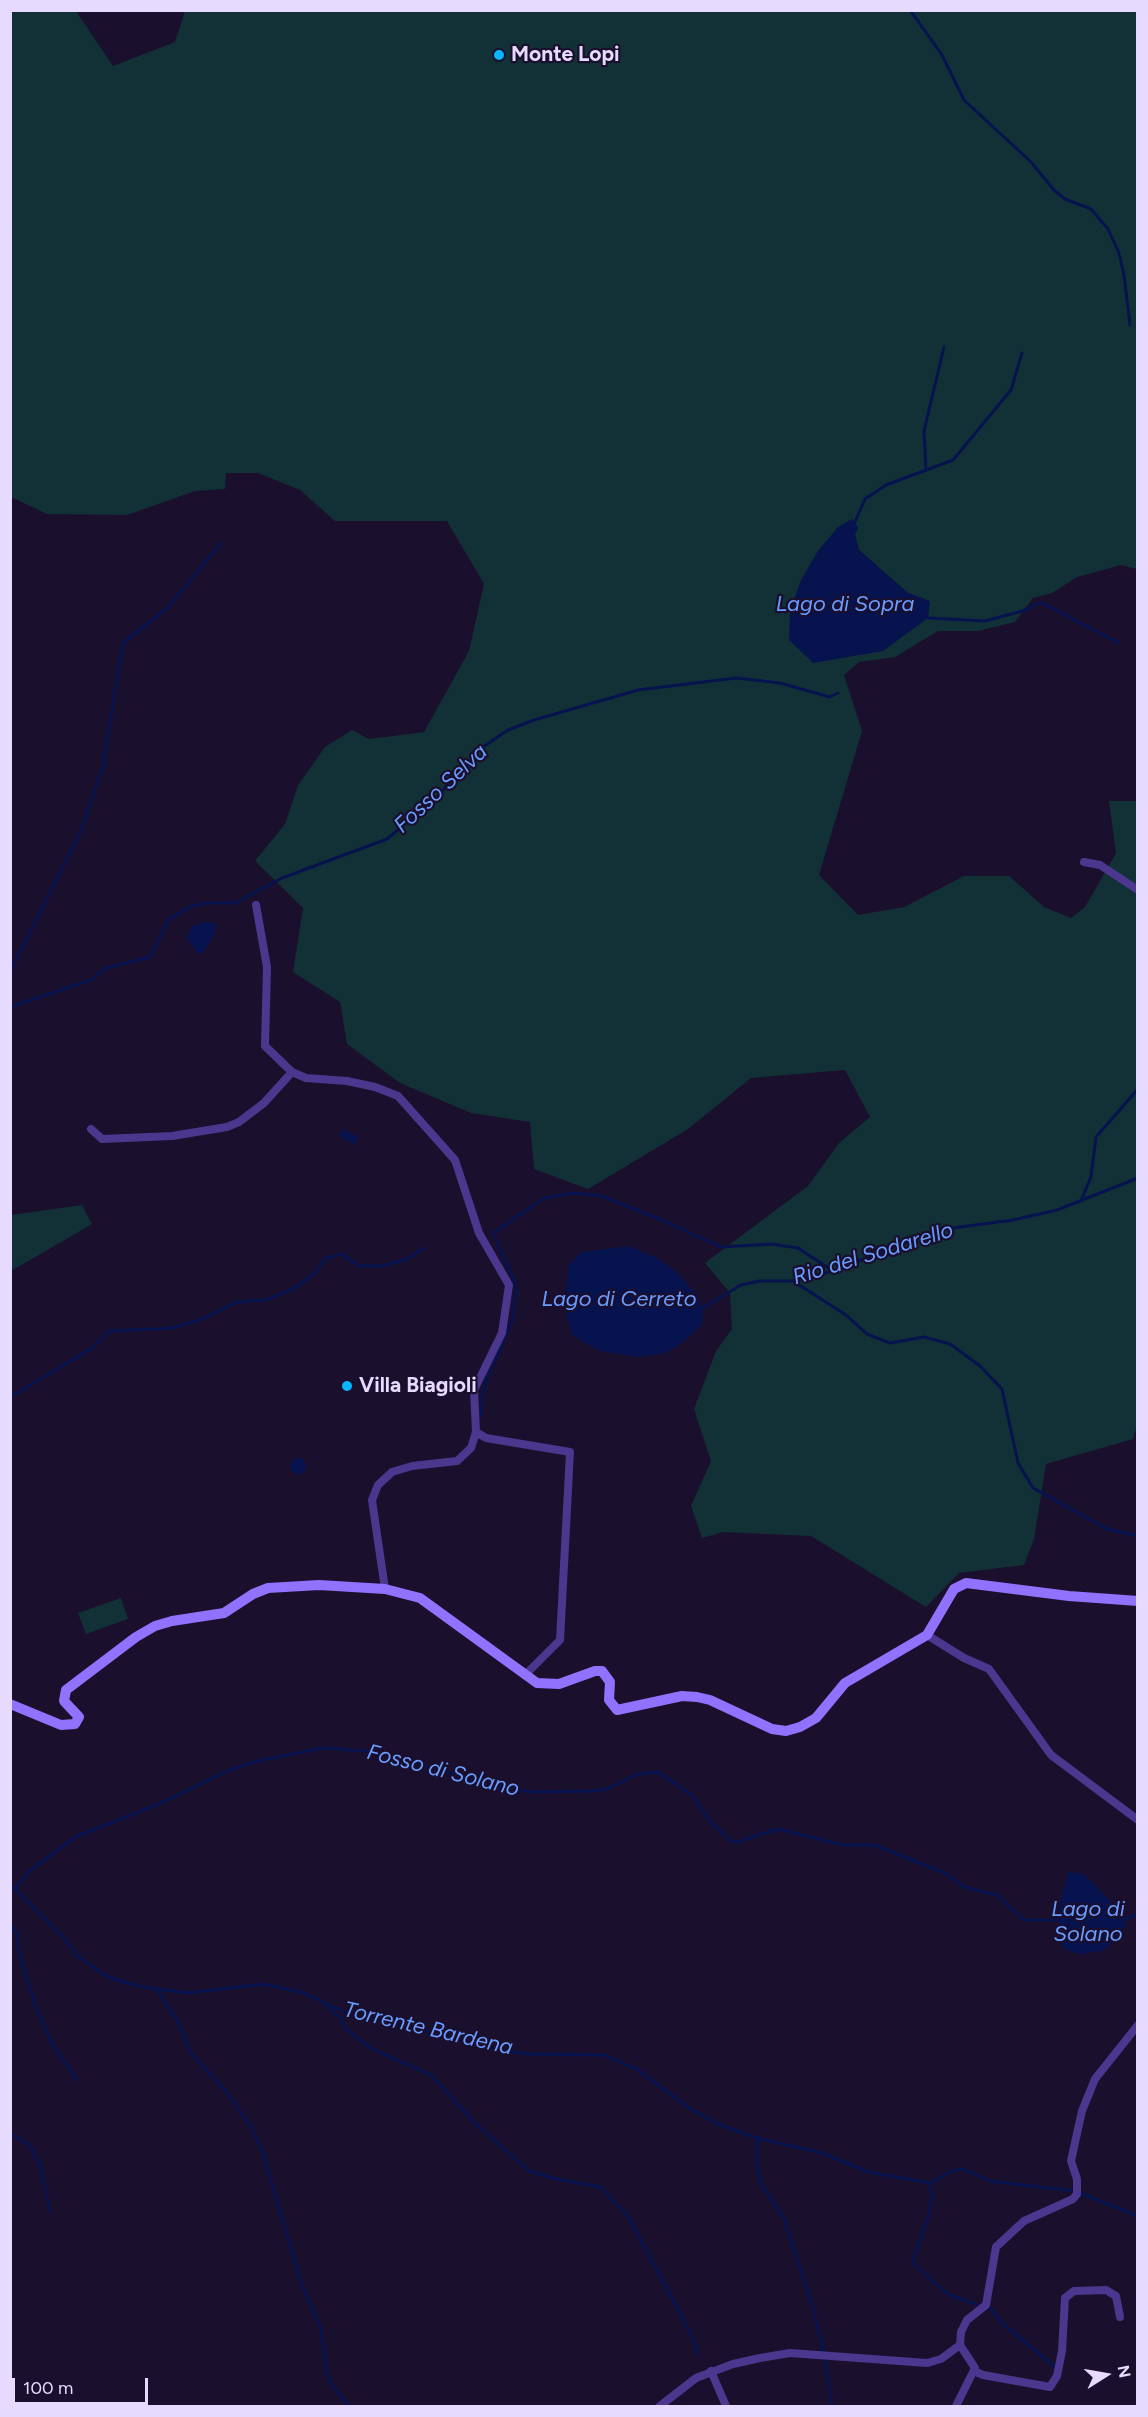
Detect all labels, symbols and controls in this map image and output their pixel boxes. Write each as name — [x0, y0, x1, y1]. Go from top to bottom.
place label: Monte Lopi — [511, 42, 620, 68]
marker: Monte Lopi — [492, 48, 506, 62]
water label: Lago di Sopra — [776, 592, 914, 618]
water label: Fosso Selva — [389, 739, 493, 839]
water label: Rio del Sodarello — [789, 1217, 957, 1291]
water label: Lago di Cerreto — [541, 1287, 697, 1313]
place label: Villa Biagioli — [359, 1373, 477, 1399]
marker: Villa Biagioli — [340, 1379, 354, 1393]
water label: Fosso di Solano — [364, 1739, 522, 1803]
water label: Lago di Solano — [1051, 1897, 1125, 1948]
water label: Torrente Bardena — [341, 1997, 515, 2061]
north arrow — [1076, 2345, 1136, 2405]
text: N — [1114, 2364, 1135, 2379]
scale bar — [15, 2366, 152, 2404]
text: 100 m — [23, 2377, 73, 2399]

